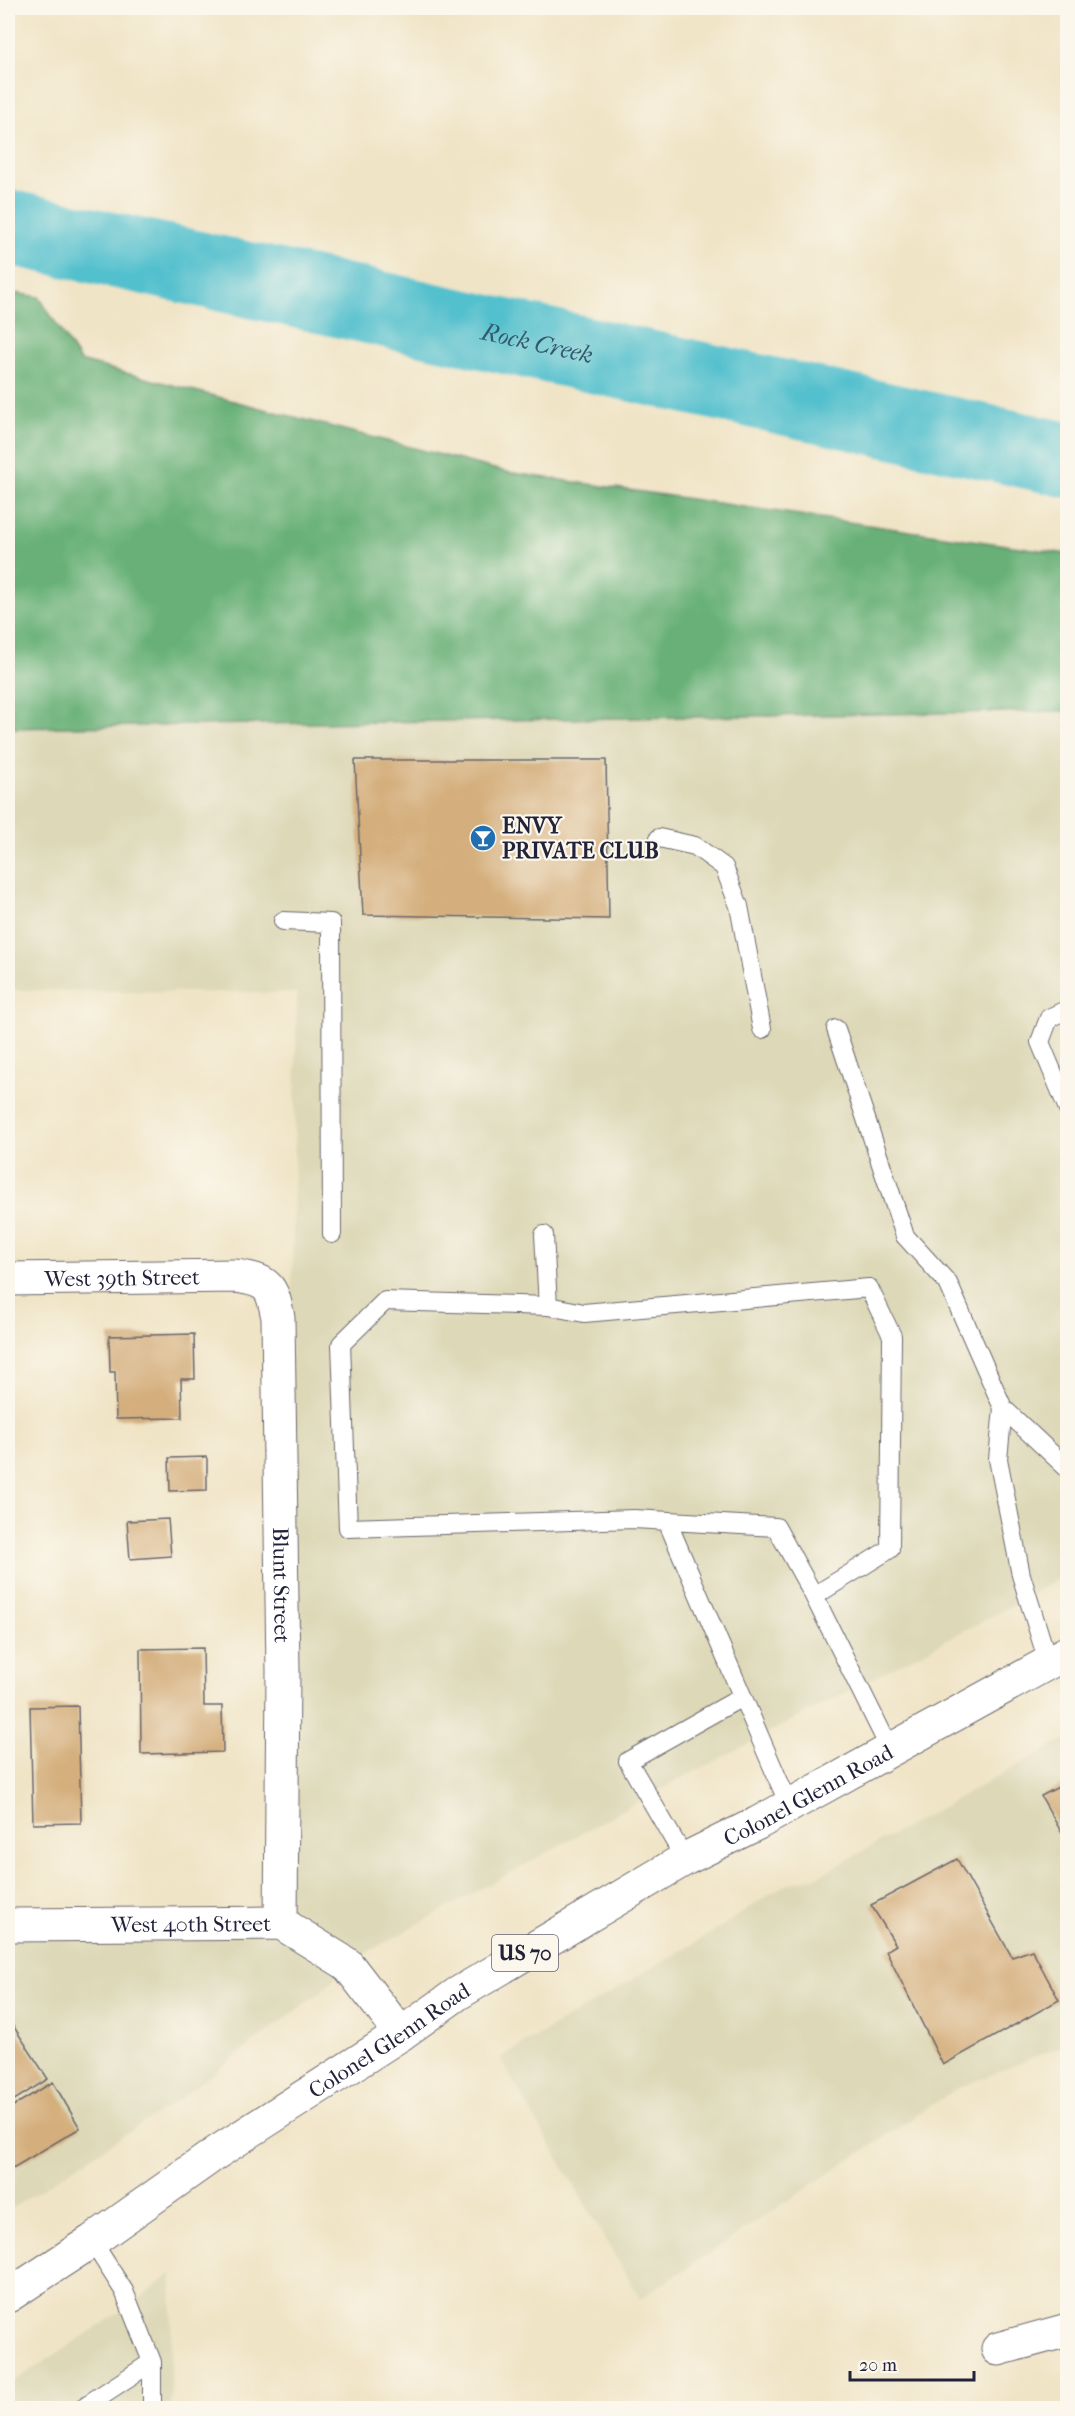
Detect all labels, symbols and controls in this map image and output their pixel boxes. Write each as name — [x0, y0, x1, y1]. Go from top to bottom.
water label: Rock Creek — [477, 317, 596, 369]
place label: ENVY PRIVATE CLUB — [502, 813, 659, 864]
bar icon: ENVY PRIVATE CLUB — [468, 823, 498, 853]
street label: West 39th Street — [43, 1264, 200, 1293]
street label: Blunt Street — [267, 1527, 295, 1643]
street label: Colonel Glenn Road — [720, 1739, 899, 1852]
street label: West 40th Street — [110, 1911, 271, 1938]
road number: US 70 — [492, 1935, 558, 1971]
street label: Colonel Glenn Road — [304, 1977, 475, 2104]
scale bar — [850, 2344, 974, 2382]
text: 20 m — [859, 2355, 897, 2376]

